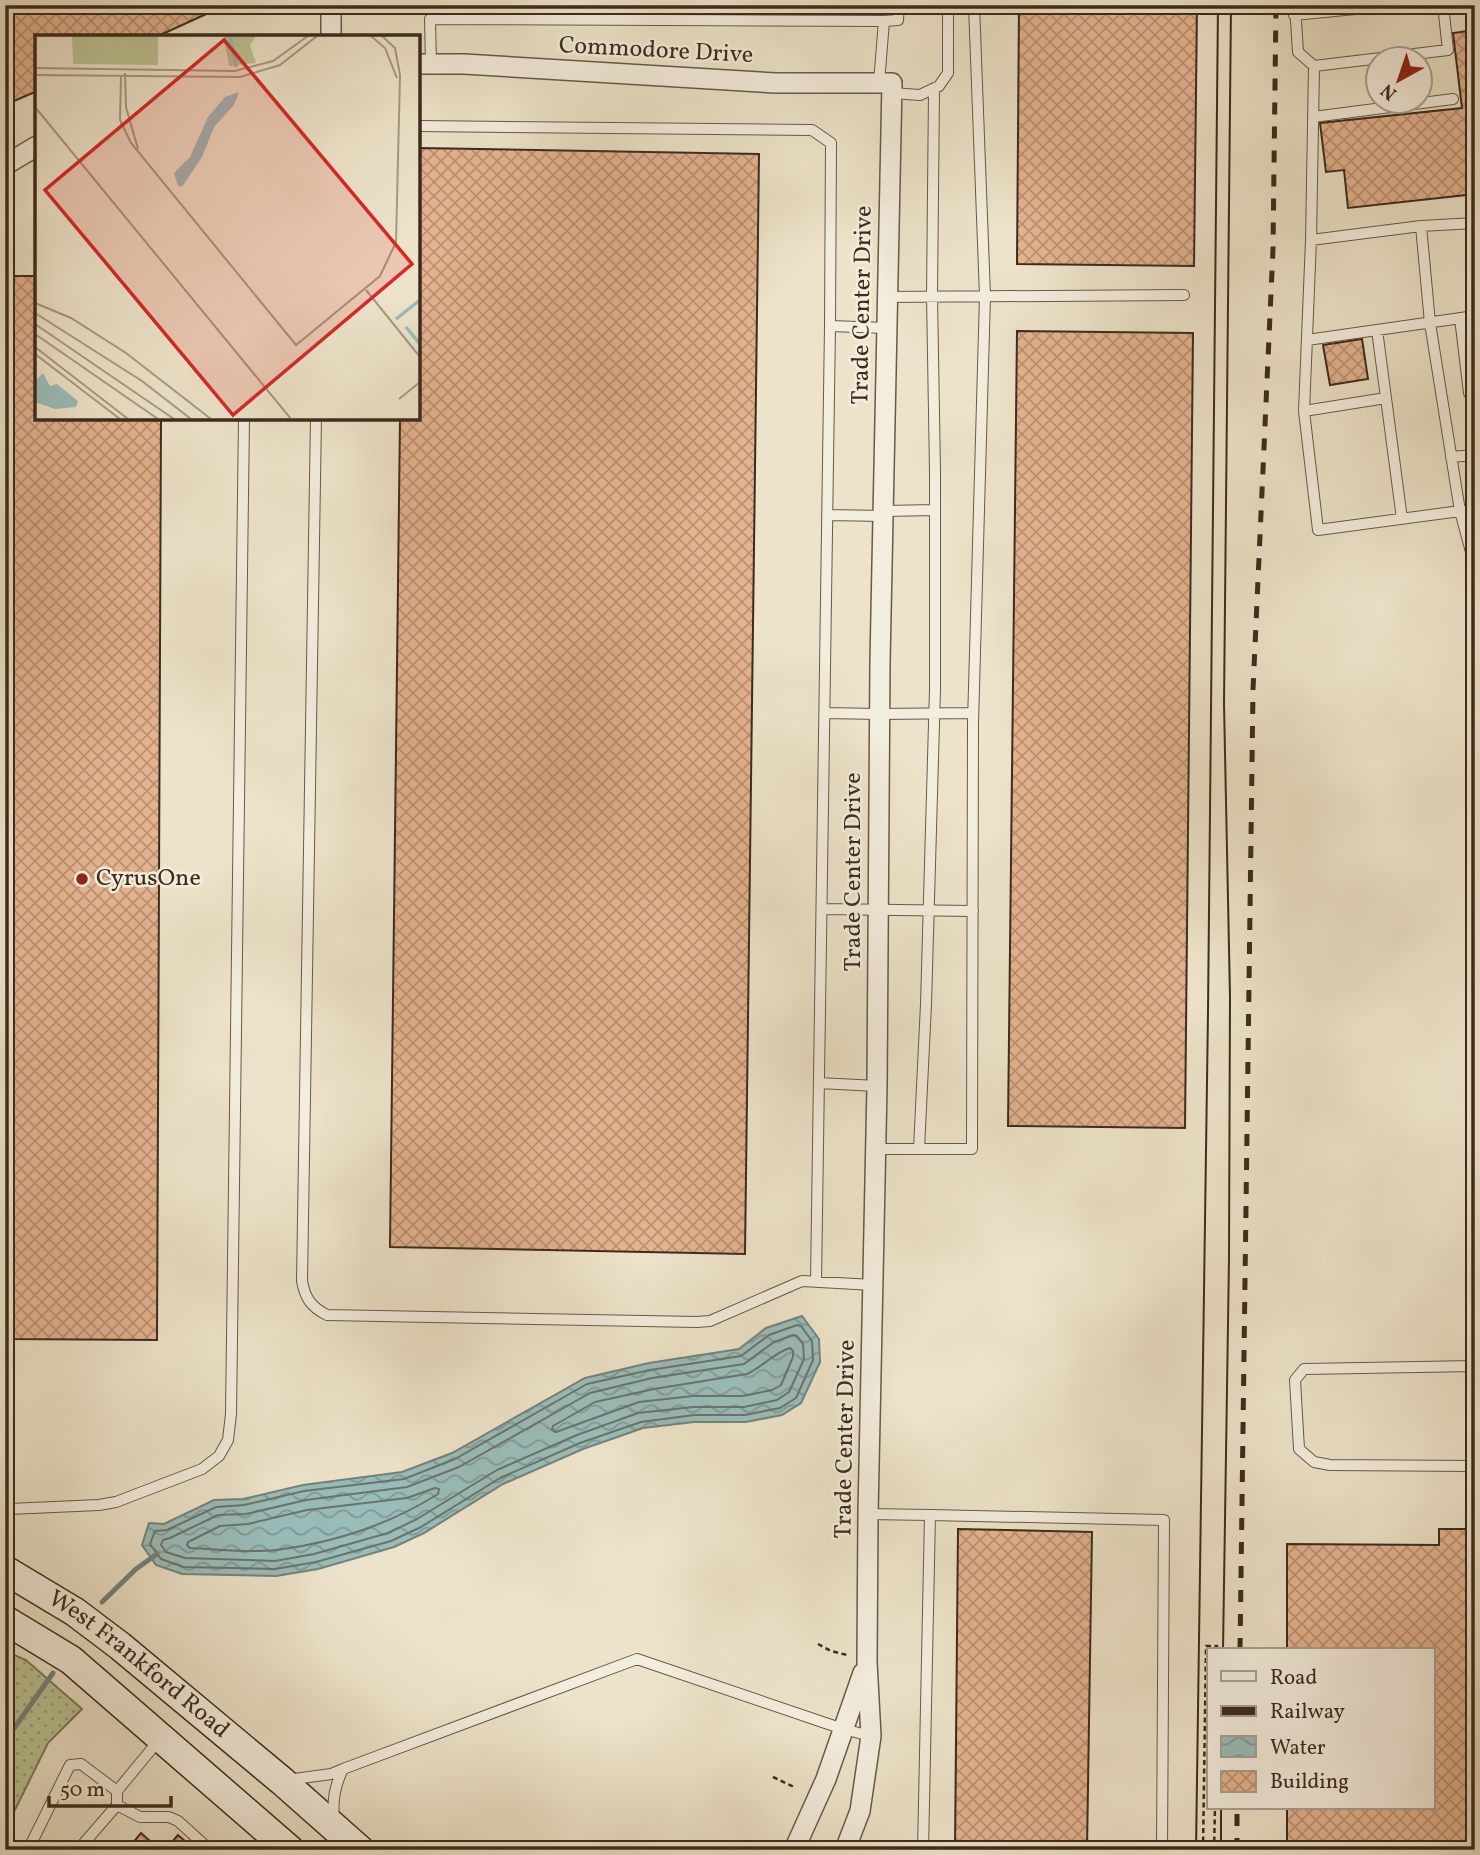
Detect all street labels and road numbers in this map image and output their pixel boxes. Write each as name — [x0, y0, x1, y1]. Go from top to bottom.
street label: Commodore Drive — [558, 29, 754, 73]
street label: Trade Center Drive — [844, 205, 882, 405]
street label: Trade Center Drive — [837, 772, 871, 972]
street label: Trade Center Drive — [827, 1339, 865, 1539]
street label: West Frankford Road — [41, 1582, 236, 1747]

